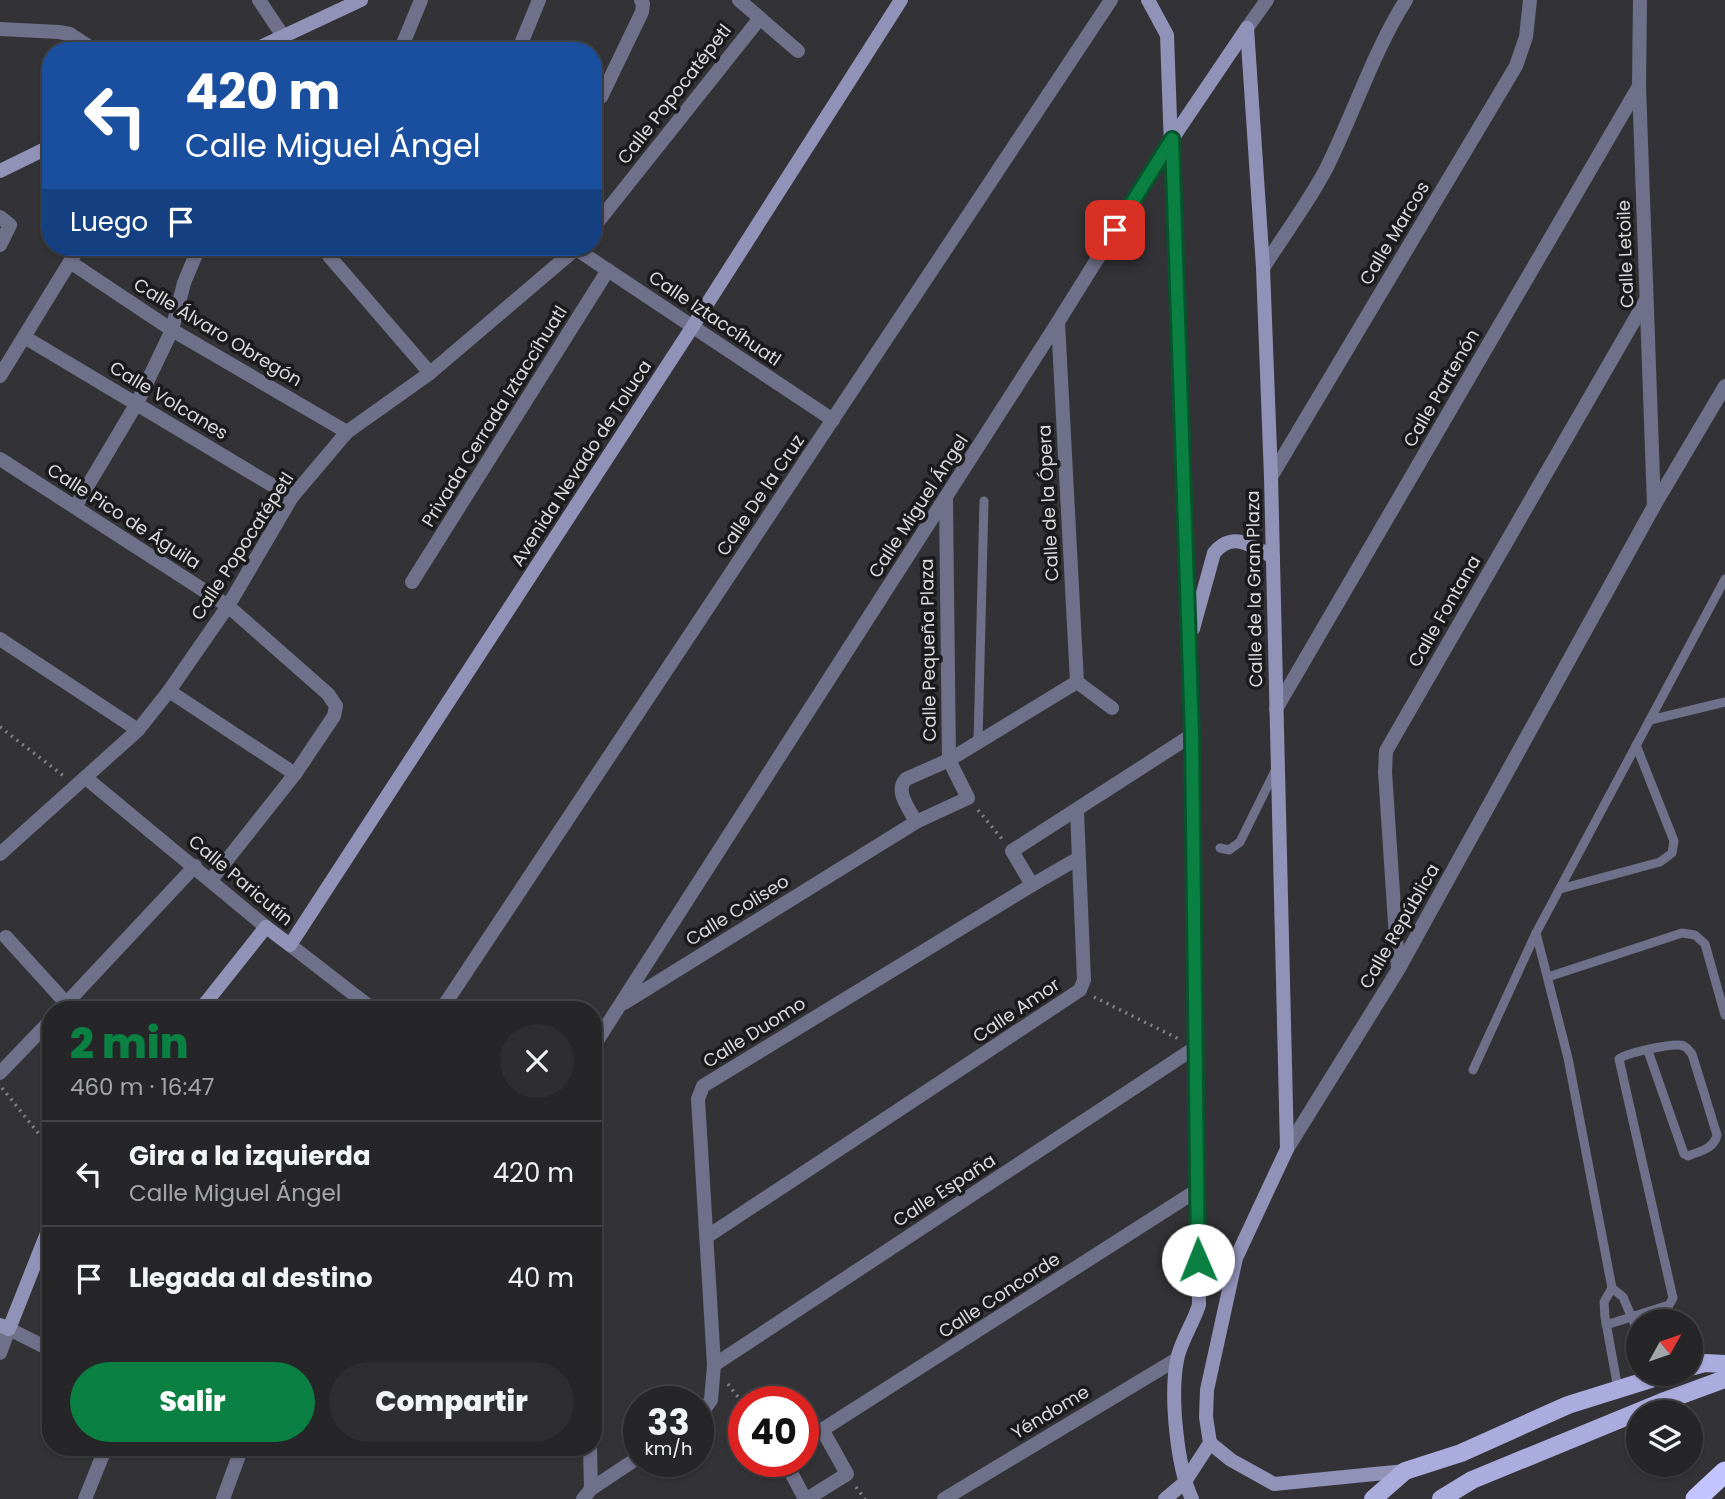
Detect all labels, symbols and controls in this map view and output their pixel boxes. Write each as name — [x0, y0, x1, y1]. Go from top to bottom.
street label: Calle Popocatépetl — [611, 19, 737, 169]
text: 420 m — [185, 58, 340, 126]
icon: left — [70, 70, 161, 161]
text: Calle Miguel Ángel — [185, 123, 481, 168]
street label: Calle Marcos — [1353, 176, 1435, 290]
pin — [1085, 200, 1145, 260]
street label: Calle Letoile — [1611, 200, 1639, 308]
icon: arrive — [162, 203, 200, 241]
text: Luego — [70, 204, 148, 240]
icon: arrive — [1096, 211, 1134, 249]
street label: Calle Iztaccíhuatl — [644, 264, 786, 372]
street label: Calle Álvaro Obregón — [129, 272, 307, 392]
street label: Privada Cerrada Iztaccíhuatl — [415, 301, 573, 531]
street label: Calle Partenón — [1397, 324, 1485, 452]
street label: Calle Volcanes — [105, 355, 233, 445]
street label: Avenida Nevado de Toluca — [505, 355, 657, 571]
street label: Calle de la Ópera — [1031, 424, 1065, 582]
street label: Calle De la Cruz — [710, 429, 810, 561]
street label: Calle Miguel Ángel — [862, 429, 974, 583]
street label: Calle Pico de Águila — [43, 457, 205, 575]
street label: Calle Popocatépetl — [185, 467, 299, 625]
street label: Calle de la Gran Plaza — [1240, 490, 1268, 688]
street label: Calle Fontana — [1402, 550, 1486, 672]
street label: Calle Pequeña Plaza — [914, 558, 942, 742]
street label: Calle Paricutín — [183, 829, 299, 931]
street label: Calle República — [1353, 859, 1445, 993]
street label: Calle Coliseo — [681, 868, 793, 952]
street label: Calle Amor — [968, 972, 1065, 1048]
street label: Calle Duomo — [698, 990, 810, 1074]
text: 2 min — [70, 1014, 188, 1073]
button: close — [500, 1024, 574, 1098]
text: 460 m · 16:47 — [70, 1071, 214, 1103]
text: Gira a la izquierda — [129, 1138, 371, 1174]
street label: Calle España — [888, 1148, 1000, 1232]
icon: left — [70, 1155, 108, 1193]
text: 420 m — [493, 1155, 574, 1191]
text: Calle Miguel Ángel — [129, 1177, 342, 1209]
position arrow — [1161, 1223, 1235, 1297]
street label: Calle Concorde — [933, 1246, 1065, 1344]
icon: arrive — [70, 1260, 108, 1298]
text: Llegada al destino — [129, 1260, 373, 1296]
text: 40 m — [508, 1260, 574, 1296]
north arrow — [1626, 1309, 1703, 1386]
map controls — [1626, 1309, 1703, 1477]
button: Salir — [70, 1362, 315, 1442]
button: Compartir — [329, 1362, 574, 1442]
street label: Yéndome — [1006, 1379, 1094, 1445]
speed limit sign: 40 — [728, 1386, 819, 1477]
text: 33 — [647, 1398, 690, 1447]
button: layers — [1626, 1400, 1703, 1477]
text: km/h — [645, 1436, 692, 1461]

